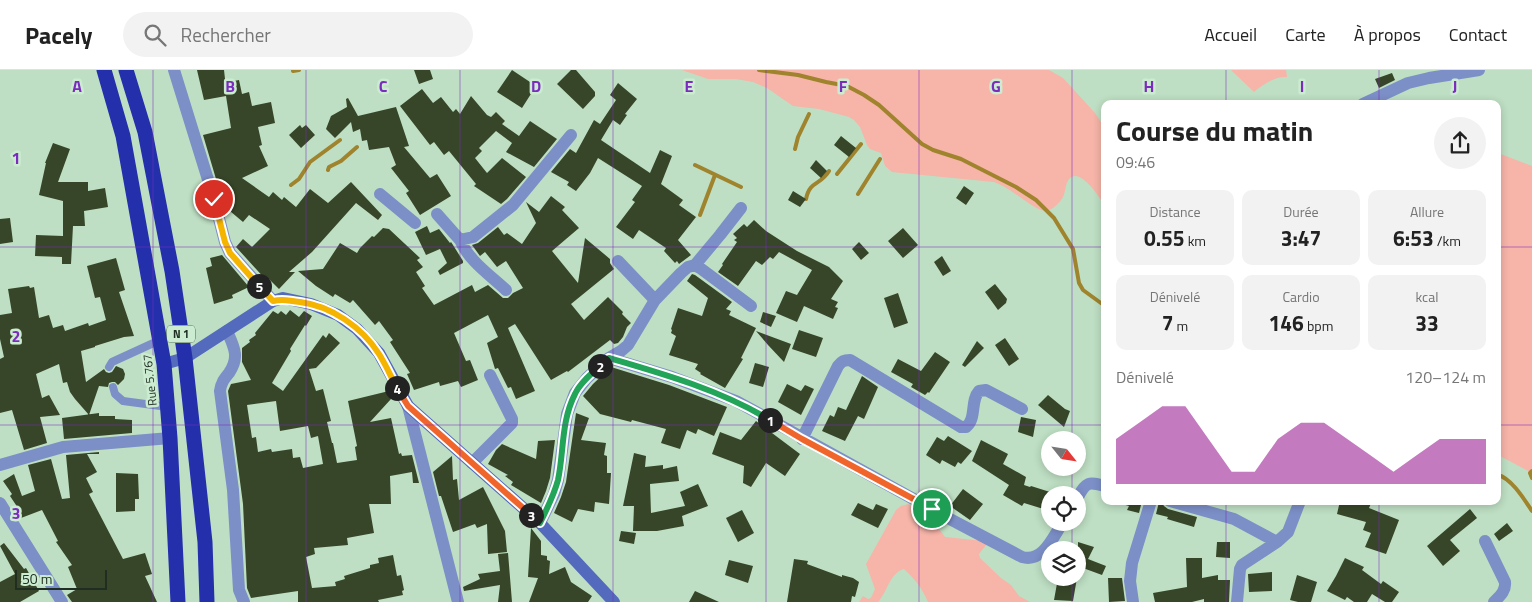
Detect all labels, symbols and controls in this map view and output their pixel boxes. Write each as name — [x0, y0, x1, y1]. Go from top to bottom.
search box — [123, 12, 473, 57]
text: Pacely — [25, 17, 93, 53]
text: Rechercher — [181, 20, 271, 49]
icon: search — [141, 21, 169, 49]
text: Accueil — [1204, 21, 1257, 48]
text: Carte — [1285, 21, 1326, 48]
text: À propos — [1354, 21, 1421, 48]
text: Contact — [1449, 21, 1507, 48]
text: A — [72, 74, 82, 98]
text: B — [225, 74, 235, 98]
text: C — [379, 74, 388, 98]
text: D — [531, 74, 541, 98]
text: E — [685, 74, 694, 98]
text: F — [839, 74, 848, 98]
text: G — [991, 74, 1001, 98]
text: H — [1144, 74, 1154, 98]
text: I — [1300, 74, 1304, 98]
text: J — [1453, 74, 1457, 98]
text: Course du matin — [1116, 109, 1313, 152]
button: share — [1434, 117, 1486, 169]
text: 1 — [12, 146, 20, 170]
text: 09:46 — [1116, 150, 1155, 174]
pin — [193, 178, 235, 220]
icon: check — [200, 185, 228, 213]
text: Distance — [1149, 201, 1201, 222]
text: Durée — [1283, 201, 1319, 222]
text: Allure — [1410, 201, 1444, 222]
text: 0.55 — [1144, 222, 1185, 254]
text: 3:47 — [1281, 222, 1321, 254]
text: 6:53 — [1393, 222, 1434, 254]
text: km — [1185, 230, 1206, 251]
text: /km — [1434, 230, 1461, 251]
pin: 5 — [246, 274, 272, 298]
text: 5 — [256, 276, 263, 297]
text: Dénivelé — [1150, 286, 1200, 307]
text: Cardio — [1282, 286, 1320, 307]
text: kcal — [1416, 286, 1438, 307]
text: 7 — [1162, 307, 1173, 339]
text: 146 — [1269, 307, 1304, 339]
text: 33 — [1415, 307, 1439, 339]
text: m — [1173, 315, 1188, 336]
text: bpm — [1304, 315, 1333, 336]
text: 2 — [12, 324, 20, 348]
road number: N 1 — [167, 325, 195, 342]
street label: Rue 5.767 — [137, 353, 162, 407]
pin: 2 — [588, 354, 612, 378]
text: 2 — [597, 356, 604, 377]
text: Dénivelé — [1116, 365, 1174, 389]
text: 120–124 m — [1405, 365, 1486, 389]
pin: 4 — [384, 376, 410, 400]
text: 4 — [394, 378, 401, 399]
pin: 1 — [758, 408, 782, 432]
text: 1 — [767, 410, 774, 431]
north arrow — [1041, 431, 1086, 476]
map controls — [1041, 431, 1086, 586]
button: locate — [1041, 486, 1086, 531]
pin — [911, 488, 953, 530]
icon: arrive — [918, 495, 946, 523]
text: 3 — [12, 501, 20, 525]
pin: 3 — [518, 502, 544, 528]
text: 3 — [528, 505, 535, 526]
button: layers — [1041, 541, 1086, 586]
scale bar — [15, 567, 108, 590]
text: 50 m — [22, 568, 52, 589]

